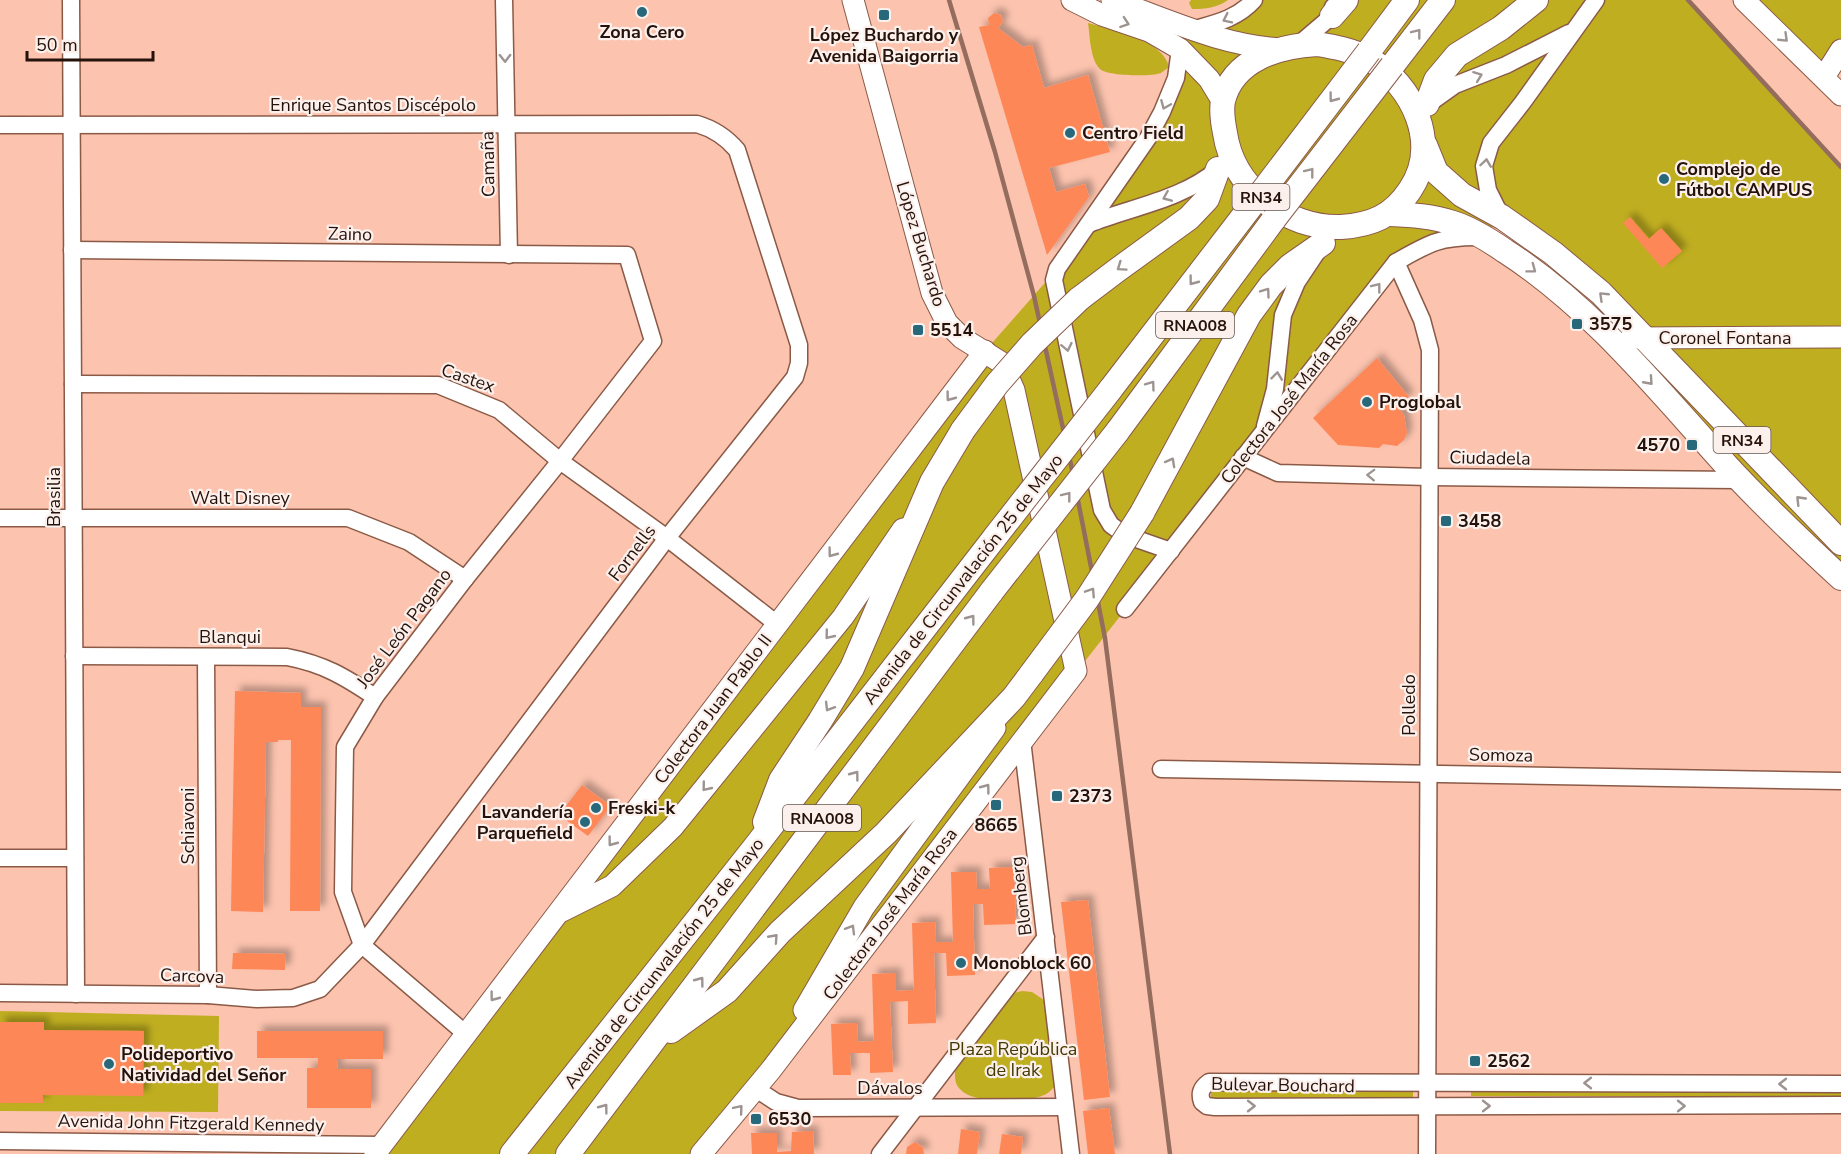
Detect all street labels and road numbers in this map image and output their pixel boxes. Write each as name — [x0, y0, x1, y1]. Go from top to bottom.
street label: Enrique Santos Discépolo — [270, 93, 476, 117]
street label: Camaña — [475, 131, 501, 197]
street label: López Buchardo — [891, 178, 951, 310]
road number: RN34 — [1232, 184, 1290, 210]
street label: Zaino — [328, 222, 372, 246]
street label: Colectora José María Rosa — [1215, 309, 1363, 489]
road number: RNA008 — [1156, 312, 1234, 338]
street label: Coronel Fontana — [1659, 326, 1791, 350]
street label: Castex — [438, 358, 498, 398]
road number: RN34 — [1714, 427, 1770, 453]
street label: Ciudadela — [1449, 445, 1531, 471]
street label: Avenida de Circunvalación 25 de Mayo — [857, 449, 1069, 709]
street label: Brasilia — [42, 467, 66, 527]
street label: Walt Disney — [190, 486, 291, 510]
street label: Fornells — [603, 520, 661, 586]
street label: José León Pagano — [351, 563, 457, 693]
street label: Blanqui — [199, 625, 261, 649]
street label: Colectora Juan Pablo II — [649, 629, 777, 789]
street label: Polledo — [1397, 674, 1421, 736]
street label: Somoza — [1469, 742, 1533, 768]
street label: Schiavoni — [176, 788, 200, 864]
road number: RNA008 — [783, 805, 861, 831]
street label: Colectora José María Rosa — [817, 823, 963, 1005]
street label: Avenida de Circunvalación 25 de Mayo — [558, 833, 770, 1093]
street label: Blomberg — [1004, 855, 1038, 937]
street label: Carcova — [159, 963, 225, 989]
street label: Bulevar Bouchard — [1211, 1072, 1355, 1098]
street label: Dávalos — [857, 1076, 923, 1100]
street label: Avenida John Fitzgerald Kennedy — [58, 1109, 325, 1137]

